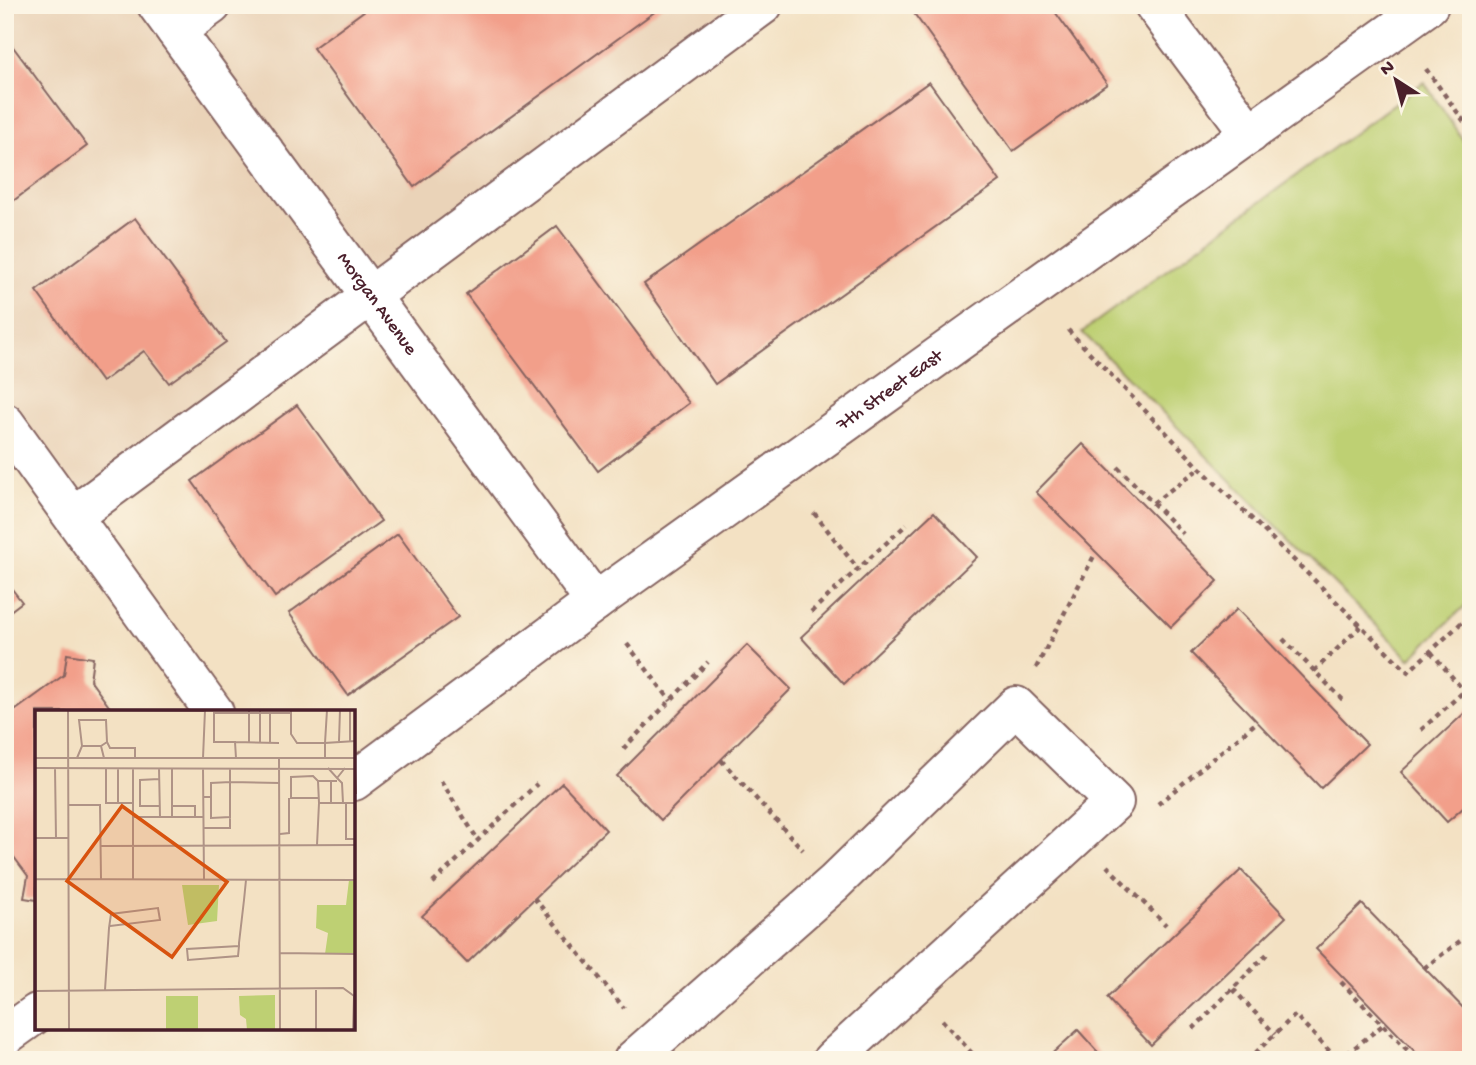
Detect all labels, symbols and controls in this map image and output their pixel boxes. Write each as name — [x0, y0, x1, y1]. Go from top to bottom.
north arrow — [1360, 46, 1430, 116]
text: N — [1376, 56, 1400, 82]
street label: Morgan Avenue — [331, 248, 422, 360]
street label: 7th Street East — [832, 344, 949, 437]
inset map — [35, 710, 355, 1030]

